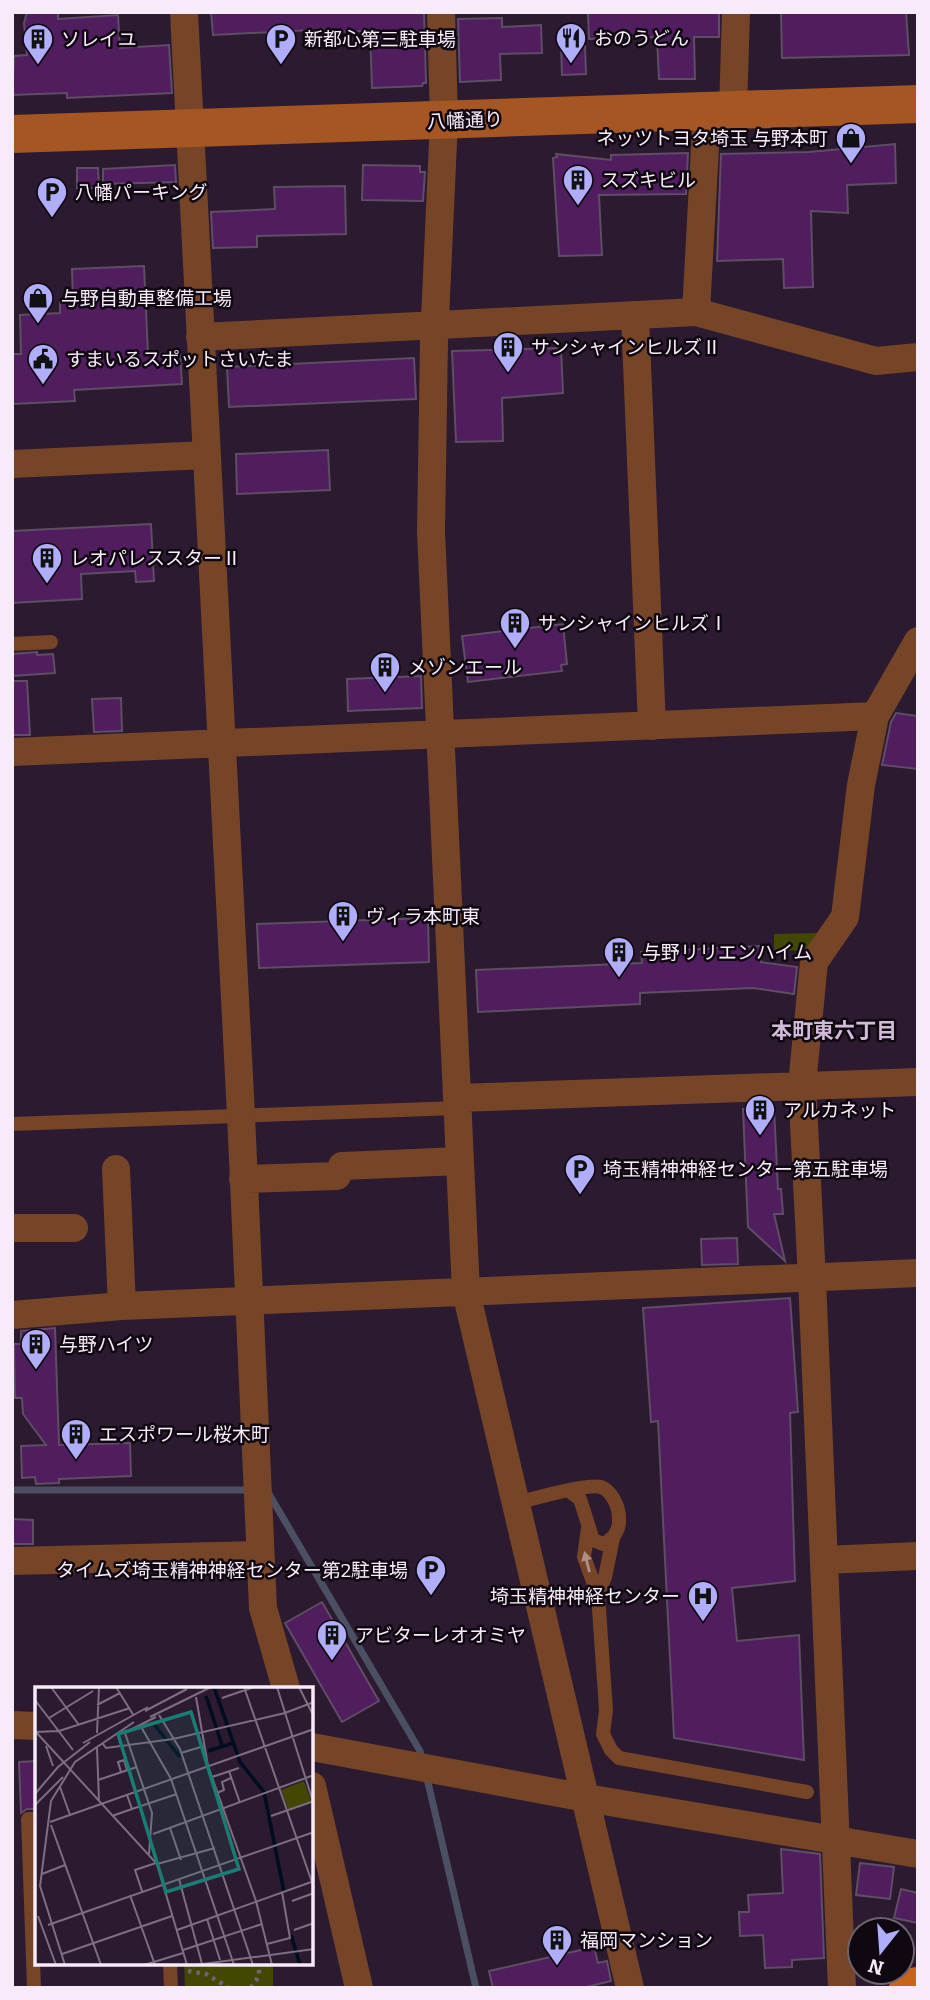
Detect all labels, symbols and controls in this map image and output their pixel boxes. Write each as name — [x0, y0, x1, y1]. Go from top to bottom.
restaurant icon: おのうどん — [554, 21, 588, 65]
building icon: ソレイユ — [21, 22, 55, 66]
parking icon: 新都心第三駐車場 — [264, 22, 298, 66]
place label: おのうどん — [594, 27, 689, 50]
place label: ソレイユ — [61, 28, 137, 51]
place label: 新都心第三駐車場 — [304, 28, 456, 51]
street label: 八幡通り — [427, 108, 503, 133]
shop icon: ネッツトヨタ埼玉 与野本町 — [834, 121, 868, 165]
place label: ネッツトヨタ埼玉 与野本町 — [596, 127, 828, 150]
building icon: スズキビル — [561, 163, 595, 207]
place label: スズキビル — [601, 169, 696, 192]
parking icon: 八幡パーキング — [35, 175, 69, 219]
place label: 八幡パーキング — [75, 181, 207, 204]
shop icon: 与野自動車整備工場 — [21, 281, 55, 325]
place label: 与野自動車整備工場 — [61, 287, 232, 310]
building icon: サンシャインヒルズⅡ — [491, 330, 525, 374]
place label: サンシャインヒルズⅡ — [531, 336, 721, 359]
public building icon: すまいるスポットさいたま — [26, 342, 60, 386]
place label: すまいるスポットさいたま — [66, 348, 293, 371]
building icon: レオパレススターⅡ — [30, 541, 64, 585]
place label: レオパレススターⅡ — [70, 547, 241, 570]
building icon: サンシャインヒルズⅠ — [498, 606, 532, 650]
place label: サンシャインヒルズⅠ — [538, 612, 728, 635]
building icon: メゾンエール — [368, 650, 402, 694]
place label: メゾンエール — [408, 656, 522, 679]
building icon: ヴィラ本町東 — [326, 899, 360, 943]
place label: ヴィラ本町東 — [366, 905, 480, 928]
building icon: 与野リリエンハイム — [602, 935, 636, 979]
place label: 与野リリエンハイム — [642, 941, 812, 964]
district label: 本町東六丁目 — [771, 1018, 897, 1044]
building icon: アルカネット — [743, 1093, 777, 1137]
place label: アルカネット — [783, 1099, 896, 1122]
parking icon: 埼玉精神神経センター第五駐車場 — [563, 1152, 597, 1196]
place label: 埼玉精神神経センター第五駐車場 — [603, 1158, 888, 1181]
building icon: 与野ハイツ — [19, 1327, 53, 1371]
place label: 与野ハイツ — [59, 1333, 154, 1356]
building icon: エスポワール桜木町 — [59, 1417, 93, 1461]
place label: エスポワール桜木町 — [99, 1423, 270, 1446]
one-way arrow — [581, 1551, 592, 1573]
parking icon: タイムズ埼玉精神神経センター第2駐車場 — [414, 1553, 448, 1597]
place label: タイムズ埼玉精神神経センター第2駐車場 — [56, 1559, 408, 1582]
hospital icon: 埼玉精神神経センター — [686, 1579, 720, 1623]
place label: 埼玉精神神経センター — [490, 1585, 680, 1608]
building icon: アビターレオオミヤ — [315, 1618, 349, 1662]
place label: アビターレオオミヤ — [355, 1624, 526, 1647]
inset map — [35, 1687, 313, 1965]
north arrow — [846, 1916, 916, 1986]
building icon: 福岡マンション — [540, 1923, 574, 1967]
place label: 福岡マンション — [580, 1929, 713, 1952]
text: N — [865, 1954, 887, 1980]

